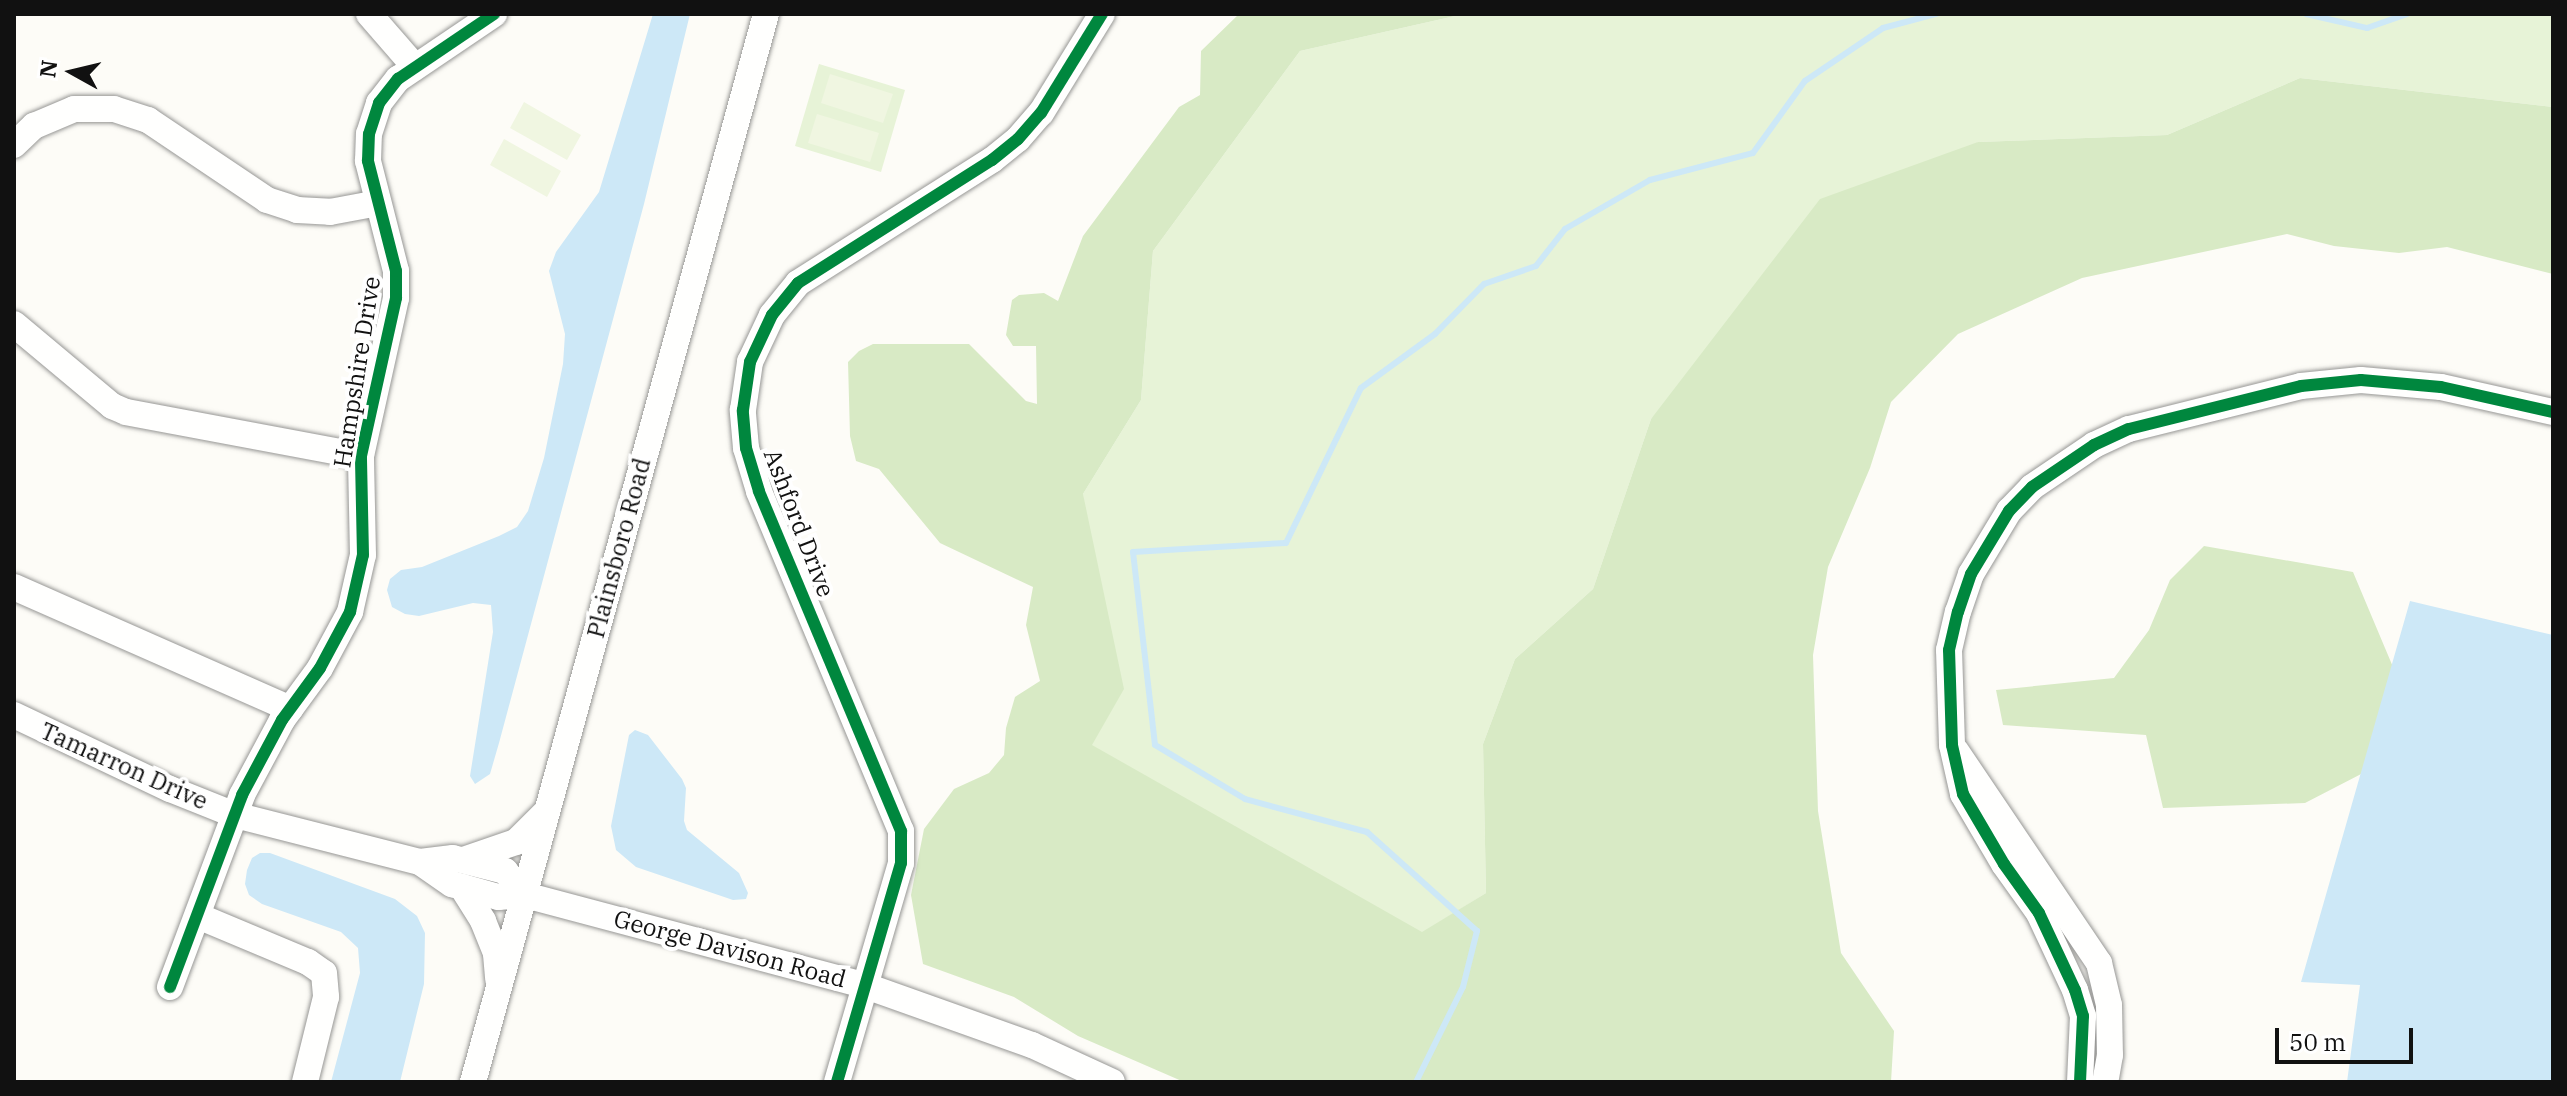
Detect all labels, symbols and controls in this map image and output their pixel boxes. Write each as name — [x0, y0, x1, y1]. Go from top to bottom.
north arrow — [32, 32, 112, 112]
text: N — [32, 58, 63, 79]
street label: Hampshire Drive — [328, 274, 386, 470]
street label: Ashford Drive — [758, 445, 840, 601]
street label: Plainsboro Road — [581, 455, 657, 641]
street label: Tamarron Drive — [36, 716, 212, 816]
street label: George Davison Road — [611, 904, 849, 994]
scale bar — [2279, 1012, 2417, 1062]
text: 50 m — [2289, 1026, 2346, 1058]

